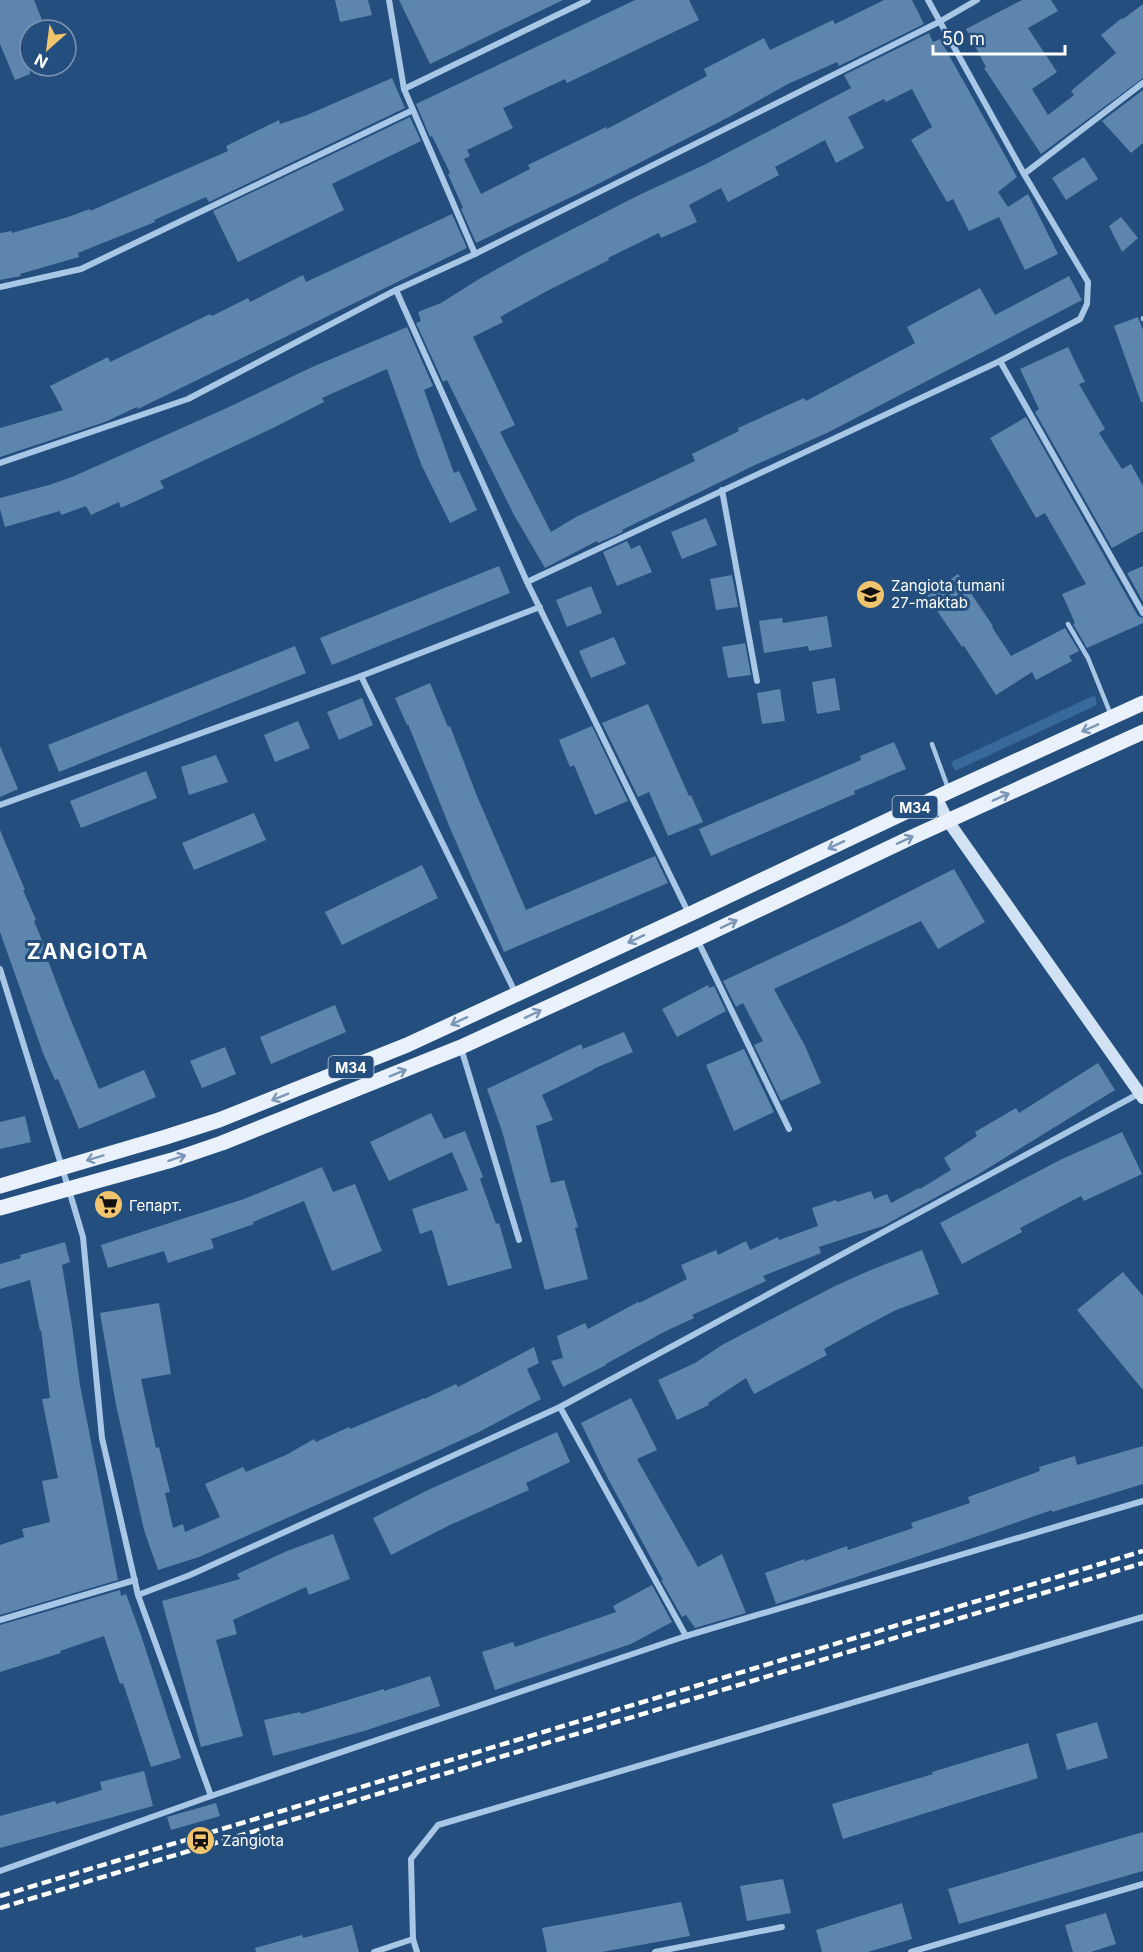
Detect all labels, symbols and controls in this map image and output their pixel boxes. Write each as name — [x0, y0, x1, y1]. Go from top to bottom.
north arrow — [18, 18, 78, 78]
scale bar — [933, 18, 1065, 56]
text: 50 m — [942, 28, 985, 49]
text: N — [31, 50, 51, 73]
place label: Zangiota tumani 27-maktab — [891, 576, 1005, 612]
school or university icon: Zangiota tumani 27-maktab — [854, 578, 886, 610]
one-way arrow — [1081, 722, 1099, 734]
one-way arrow — [992, 790, 1010, 802]
road number: M34 — [892, 796, 938, 818]
one-way arrow — [896, 833, 914, 845]
one-way arrow — [828, 839, 846, 851]
one-way arrow — [720, 917, 738, 929]
one-way arrow — [628, 933, 646, 945]
district label: ZANGIOTA — [27, 939, 149, 964]
one-way arrow — [524, 1008, 542, 1019]
one-way arrow — [451, 1015, 469, 1027]
road number: M34 — [328, 1056, 374, 1078]
one-way arrow — [389, 1067, 407, 1078]
one-way arrow — [271, 1092, 290, 1103]
one-way arrow — [167, 1152, 186, 1163]
one-way arrow — [86, 1153, 105, 1164]
supermarket icon: Гепарт. — [92, 1189, 124, 1221]
place label: Гепарт. — [129, 1196, 182, 1215]
station icon: Zangiota — [185, 1824, 217, 1856]
place label: Zangiota — [222, 1831, 284, 1850]

